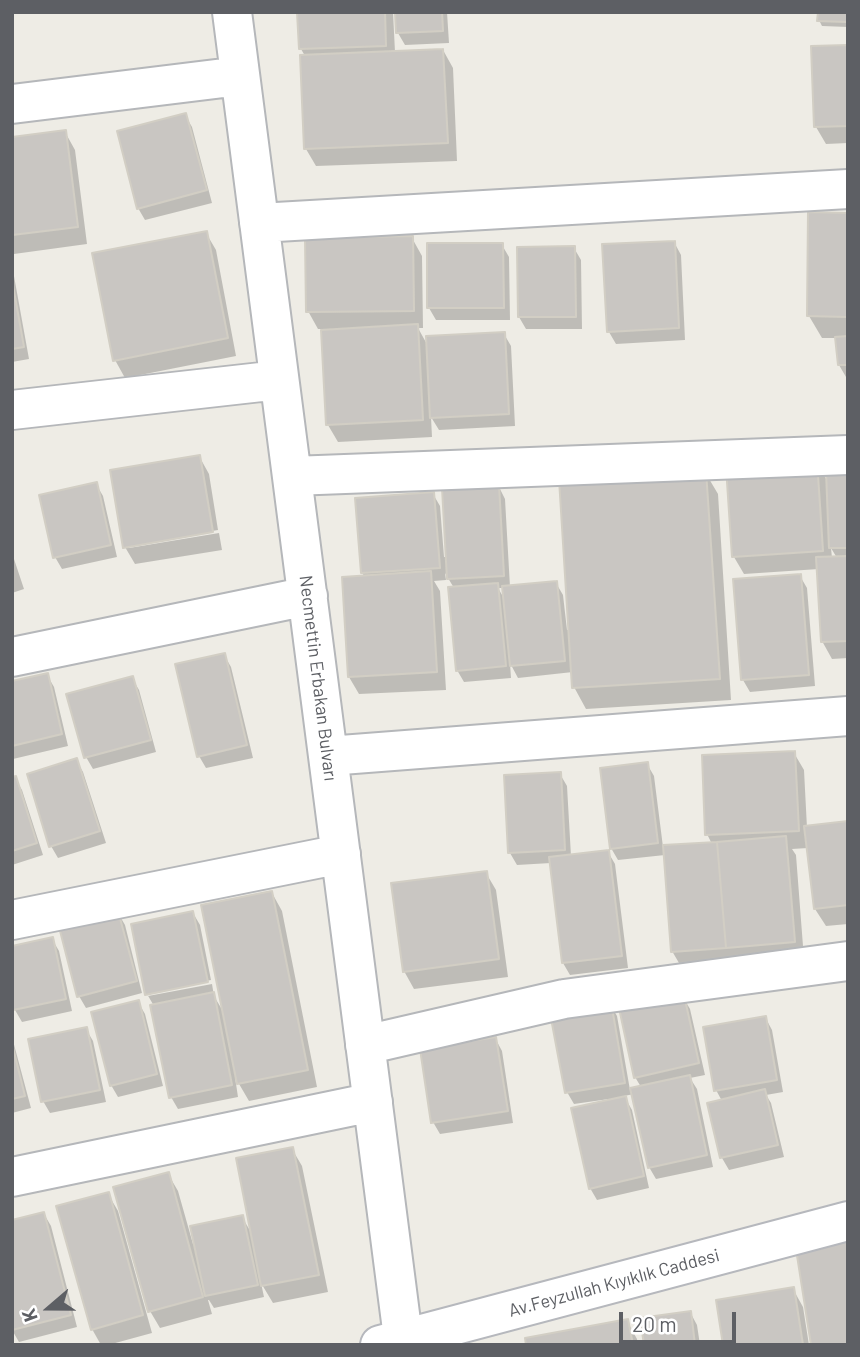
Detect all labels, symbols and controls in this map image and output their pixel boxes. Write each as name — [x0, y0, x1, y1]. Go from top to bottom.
street label: Necmettin Erbakan Bulvarı — [295, 574, 341, 782]
street label: Av.Feyzullah Kıyıklık Caddesi — [506, 1244, 722, 1322]
north arrow — [14, 1273, 84, 1343]
scale bar — [622, 1298, 739, 1342]
text: K — [16, 1306, 42, 1325]
text: 20 m — [632, 1311, 677, 1336]

